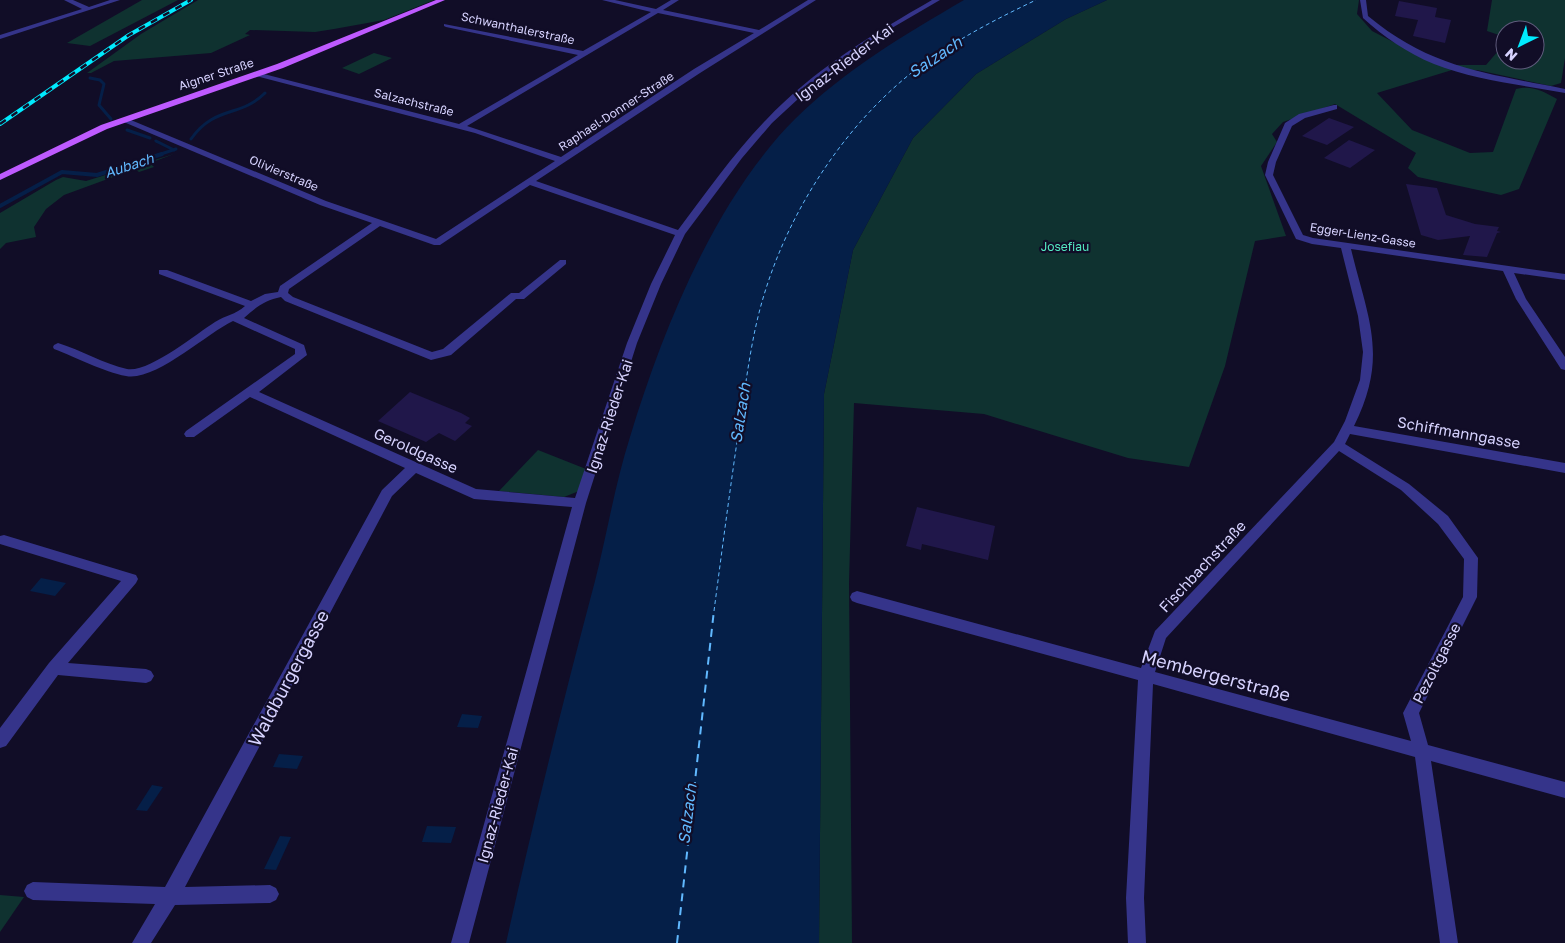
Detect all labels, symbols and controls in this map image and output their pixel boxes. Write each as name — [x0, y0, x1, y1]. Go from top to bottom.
street label: Schwanthalerstraße — [460, 9, 576, 47]
street label: Ignaz-Rieder-Kai — [791, 19, 897, 105]
north arrow — [1495, 20, 1545, 70]
water label: Salzach — [904, 31, 967, 82]
text: N — [1501, 45, 1521, 65]
street label: Aigner Straße — [177, 55, 256, 93]
street label: Raphael-Donner-Straße — [555, 68, 677, 154]
street label: Salzachstraße — [373, 85, 455, 119]
water label: Aubach — [102, 149, 157, 181]
street label: Olivierstraße — [247, 152, 321, 194]
street label: Egger-Lienz-Gasse — [1309, 219, 1417, 251]
park label: Josefiau — [1041, 239, 1089, 254]
street label: Ignaz-Rieder-Kai — [582, 357, 636, 475]
water label: Salzach — [725, 381, 755, 444]
street label: Schiffmanngasse — [1396, 412, 1522, 452]
street label: Geroldgasse — [371, 423, 461, 477]
street label: Fischbachstraße — [1155, 516, 1249, 616]
street label: Waldburgergasse — [243, 606, 333, 750]
street label: Pezoltgasse — [1408, 620, 1464, 706]
street label: Membergerstraße — [1139, 645, 1293, 705]
street label: Ignaz-Rieder-Kai — [473, 745, 521, 865]
water label: Salzach — [673, 782, 701, 845]

